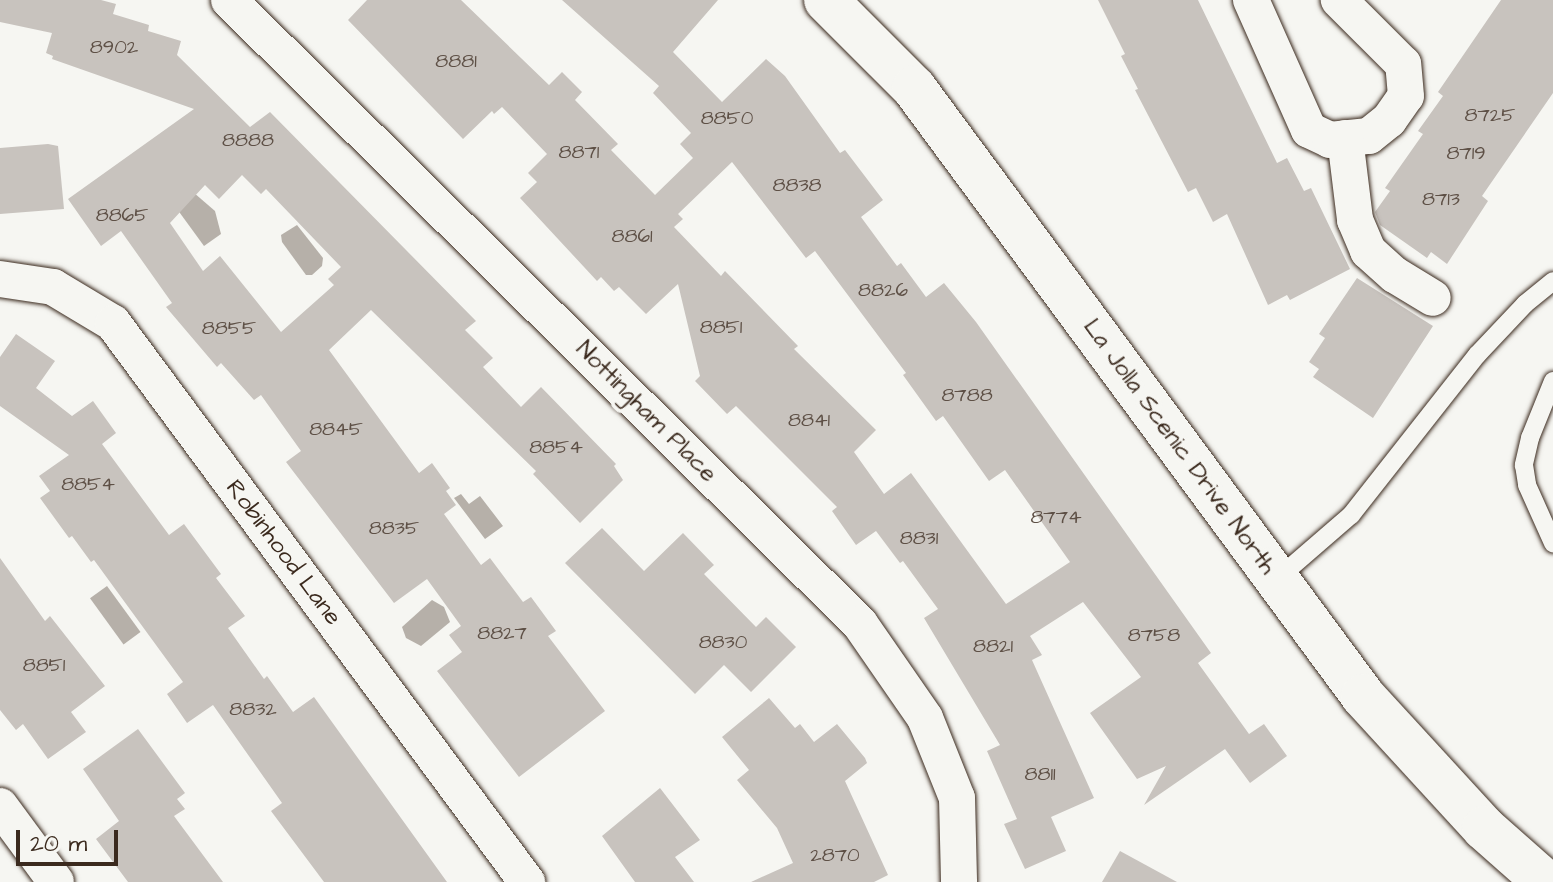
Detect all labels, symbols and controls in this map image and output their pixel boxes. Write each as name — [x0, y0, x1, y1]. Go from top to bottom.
house number: 8902 — [90, 35, 138, 59]
house number: 8881 — [435, 49, 477, 73]
house number: 8725 — [1465, 103, 1515, 127]
house number: 8850 — [701, 106, 753, 130]
house number: 8888 — [222, 128, 274, 152]
house number: 8871 — [559, 140, 599, 164]
house number: 8719 — [1446, 141, 1486, 165]
house number: 8838 — [772, 173, 822, 197]
house number: 8713 — [1422, 187, 1460, 211]
house number: 8865 — [96, 203, 148, 227]
house number: 8861 — [611, 224, 653, 248]
house number: 8826 — [858, 278, 908, 302]
street label: La Jolla Scenic Drive North — [1077, 314, 1281, 580]
house number: 8851 — [700, 315, 742, 339]
house number: 8855 — [202, 316, 256, 340]
street label: Nottingham Place — [569, 335, 723, 489]
house number: 8788 — [941, 383, 993, 407]
house number: 8841 — [788, 408, 830, 432]
house number: 8845 — [309, 417, 363, 441]
house number: 8854 — [529, 435, 583, 459]
house number: 8854 — [61, 472, 115, 496]
street label: Robinhood Lane — [219, 475, 347, 631]
house number: 8774 — [1030, 505, 1082, 529]
house number: 8835 — [369, 516, 419, 540]
house number: 8831 — [900, 526, 938, 550]
house number: 8827 — [477, 621, 527, 645]
house number: 8758 — [1128, 623, 1180, 647]
house number: 8830 — [699, 630, 747, 654]
house number: 8821 — [973, 634, 1013, 658]
house number: 8851 — [23, 653, 65, 677]
house number: 8832 — [229, 697, 277, 721]
house number: 8811 — [1024, 762, 1056, 786]
scale bar — [20, 814, 122, 864]
text: 20 m — [30, 827, 87, 861]
house number: 2870 — [810, 843, 860, 867]

